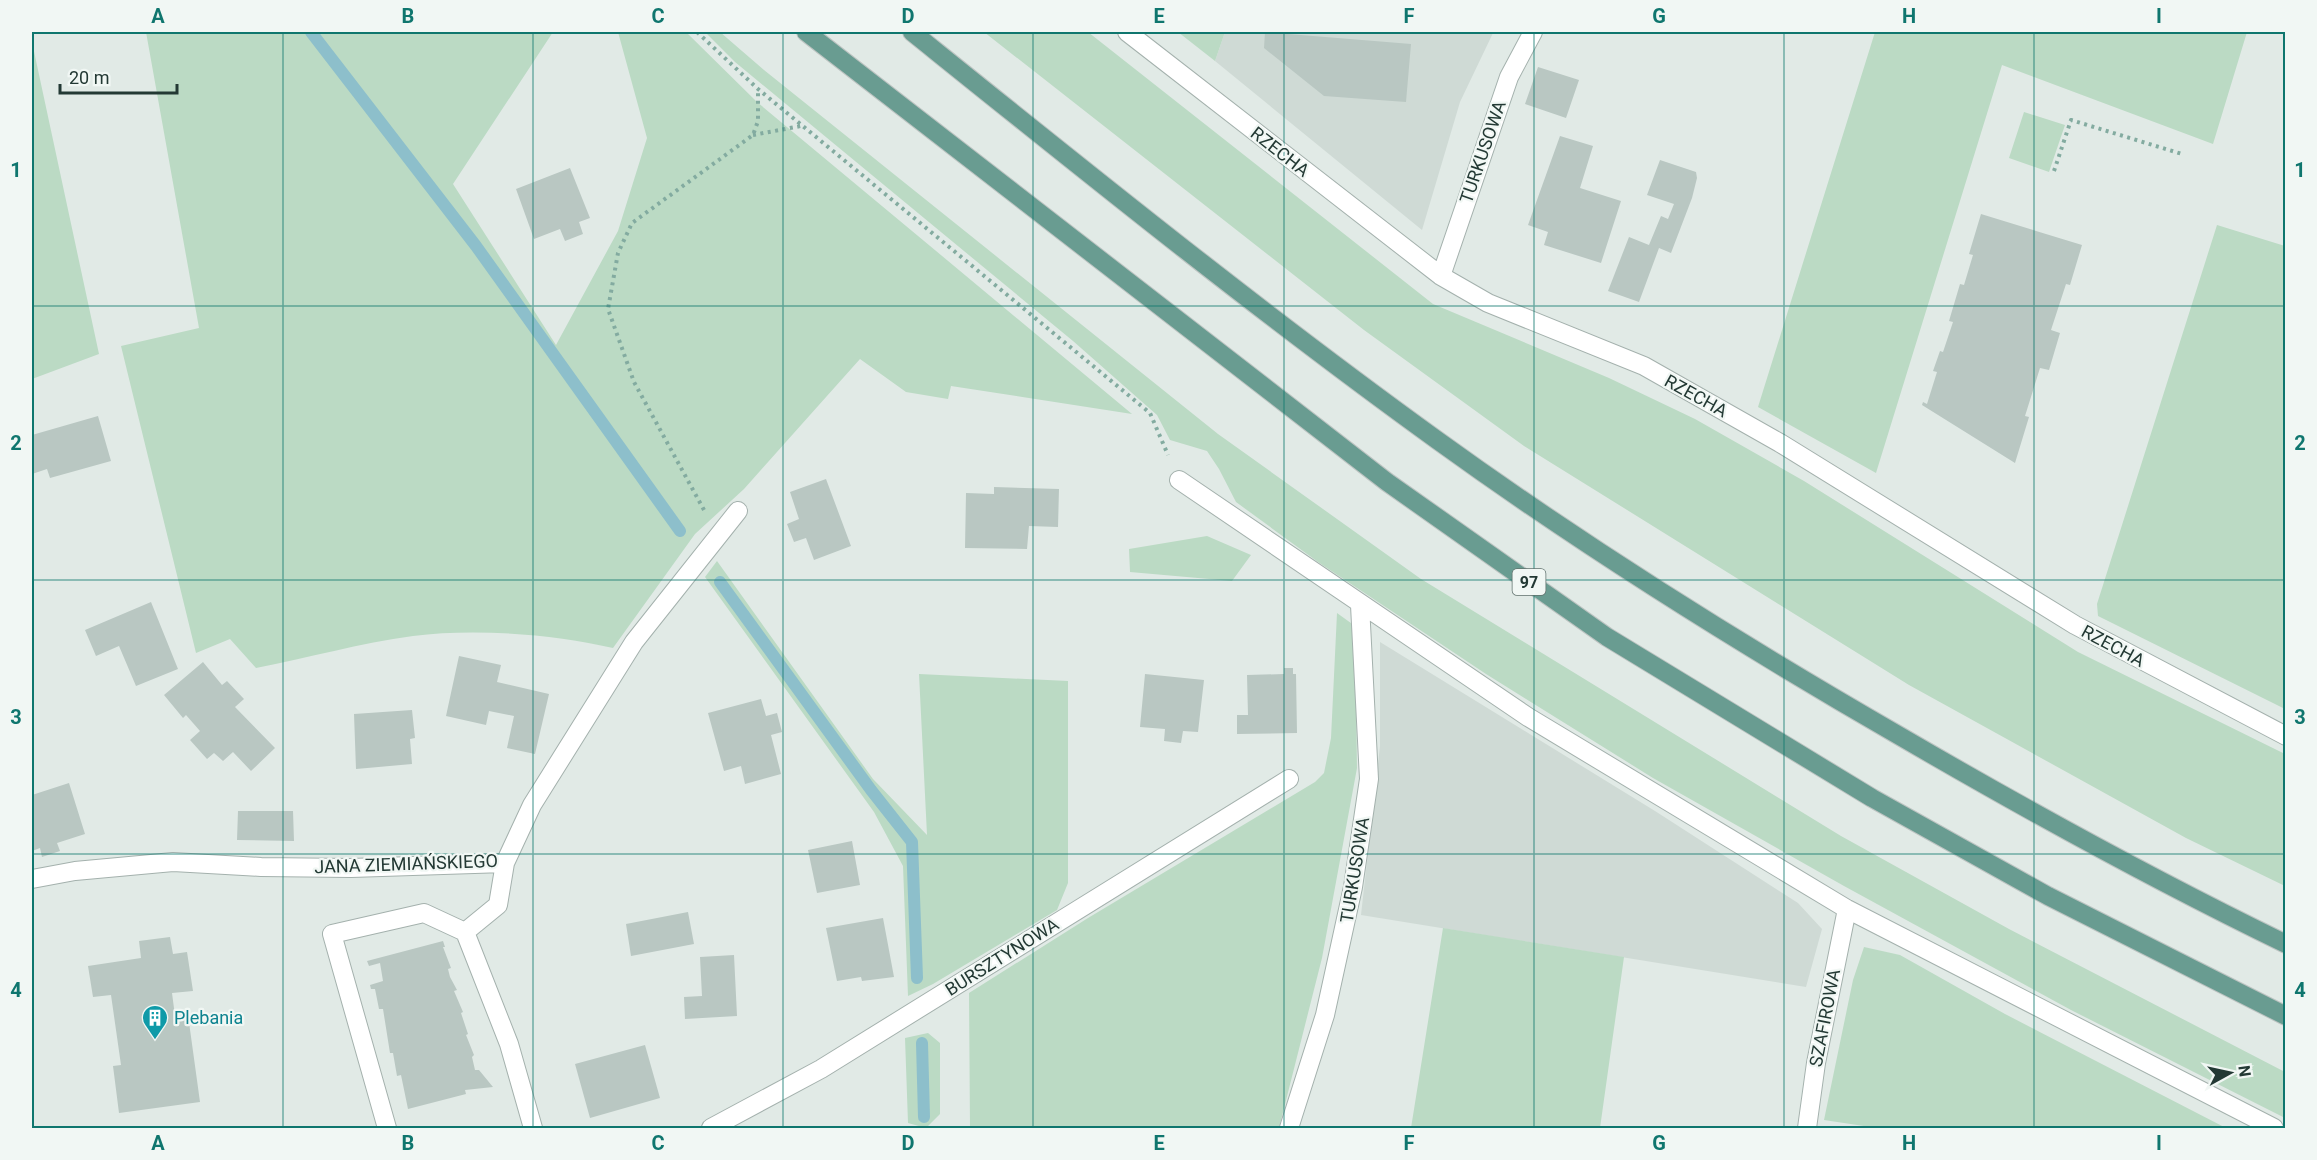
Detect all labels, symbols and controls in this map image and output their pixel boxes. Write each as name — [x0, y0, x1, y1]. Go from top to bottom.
text: A — [151, 4, 165, 28]
text: B — [402, 4, 414, 28]
text: C — [651, 4, 665, 28]
text: D — [902, 4, 915, 28]
text: E — [1153, 4, 1165, 28]
text: F — [1404, 4, 1415, 28]
text: G — [1652, 4, 1666, 28]
text: H — [1902, 4, 1916, 28]
text: I — [2156, 4, 2162, 28]
scale bar — [60, 57, 177, 95]
text: 20 m — [69, 67, 109, 88]
street label: TURKUSOWA — [1455, 98, 1510, 206]
street label: RZECHA — [1247, 122, 1314, 181]
text: 1 — [10, 158, 22, 182]
text: 1 — [2294, 158, 2306, 182]
street label: RZECHA — [1661, 370, 1732, 421]
text: 2 — [10, 431, 22, 455]
text: 2 — [2294, 431, 2306, 455]
road number: 97 — [1512, 569, 1546, 595]
street label: RZECHA — [2078, 620, 2149, 671]
text: 3 — [10, 705, 22, 729]
text: 3 — [2294, 705, 2306, 729]
street label: TURKUSOWA — [1336, 815, 1373, 924]
street label: JANA ZIEMIAŃSKIEGO — [314, 850, 498, 877]
street label: BURSZTYNOWA — [941, 913, 1063, 1000]
street label: SZAFIROWA — [1805, 967, 1844, 1068]
text: 4 — [10, 978, 22, 1002]
text: 4 — [2294, 978, 2306, 1002]
building icon: Plebania — [140, 1003, 170, 1041]
place label: Plebania — [174, 1007, 243, 1028]
north arrow — [2200, 1043, 2260, 1103]
text: N — [2234, 1064, 2255, 1078]
text: A — [151, 1131, 165, 1155]
text: B — [402, 1131, 414, 1155]
text: C — [651, 1131, 665, 1155]
text: D — [902, 1131, 915, 1155]
text: E — [1153, 1131, 1165, 1155]
text: F — [1404, 1131, 1415, 1155]
text: G — [1652, 1131, 1666, 1155]
text: H — [1902, 1131, 1916, 1155]
text: I — [2156, 1131, 2162, 1155]

